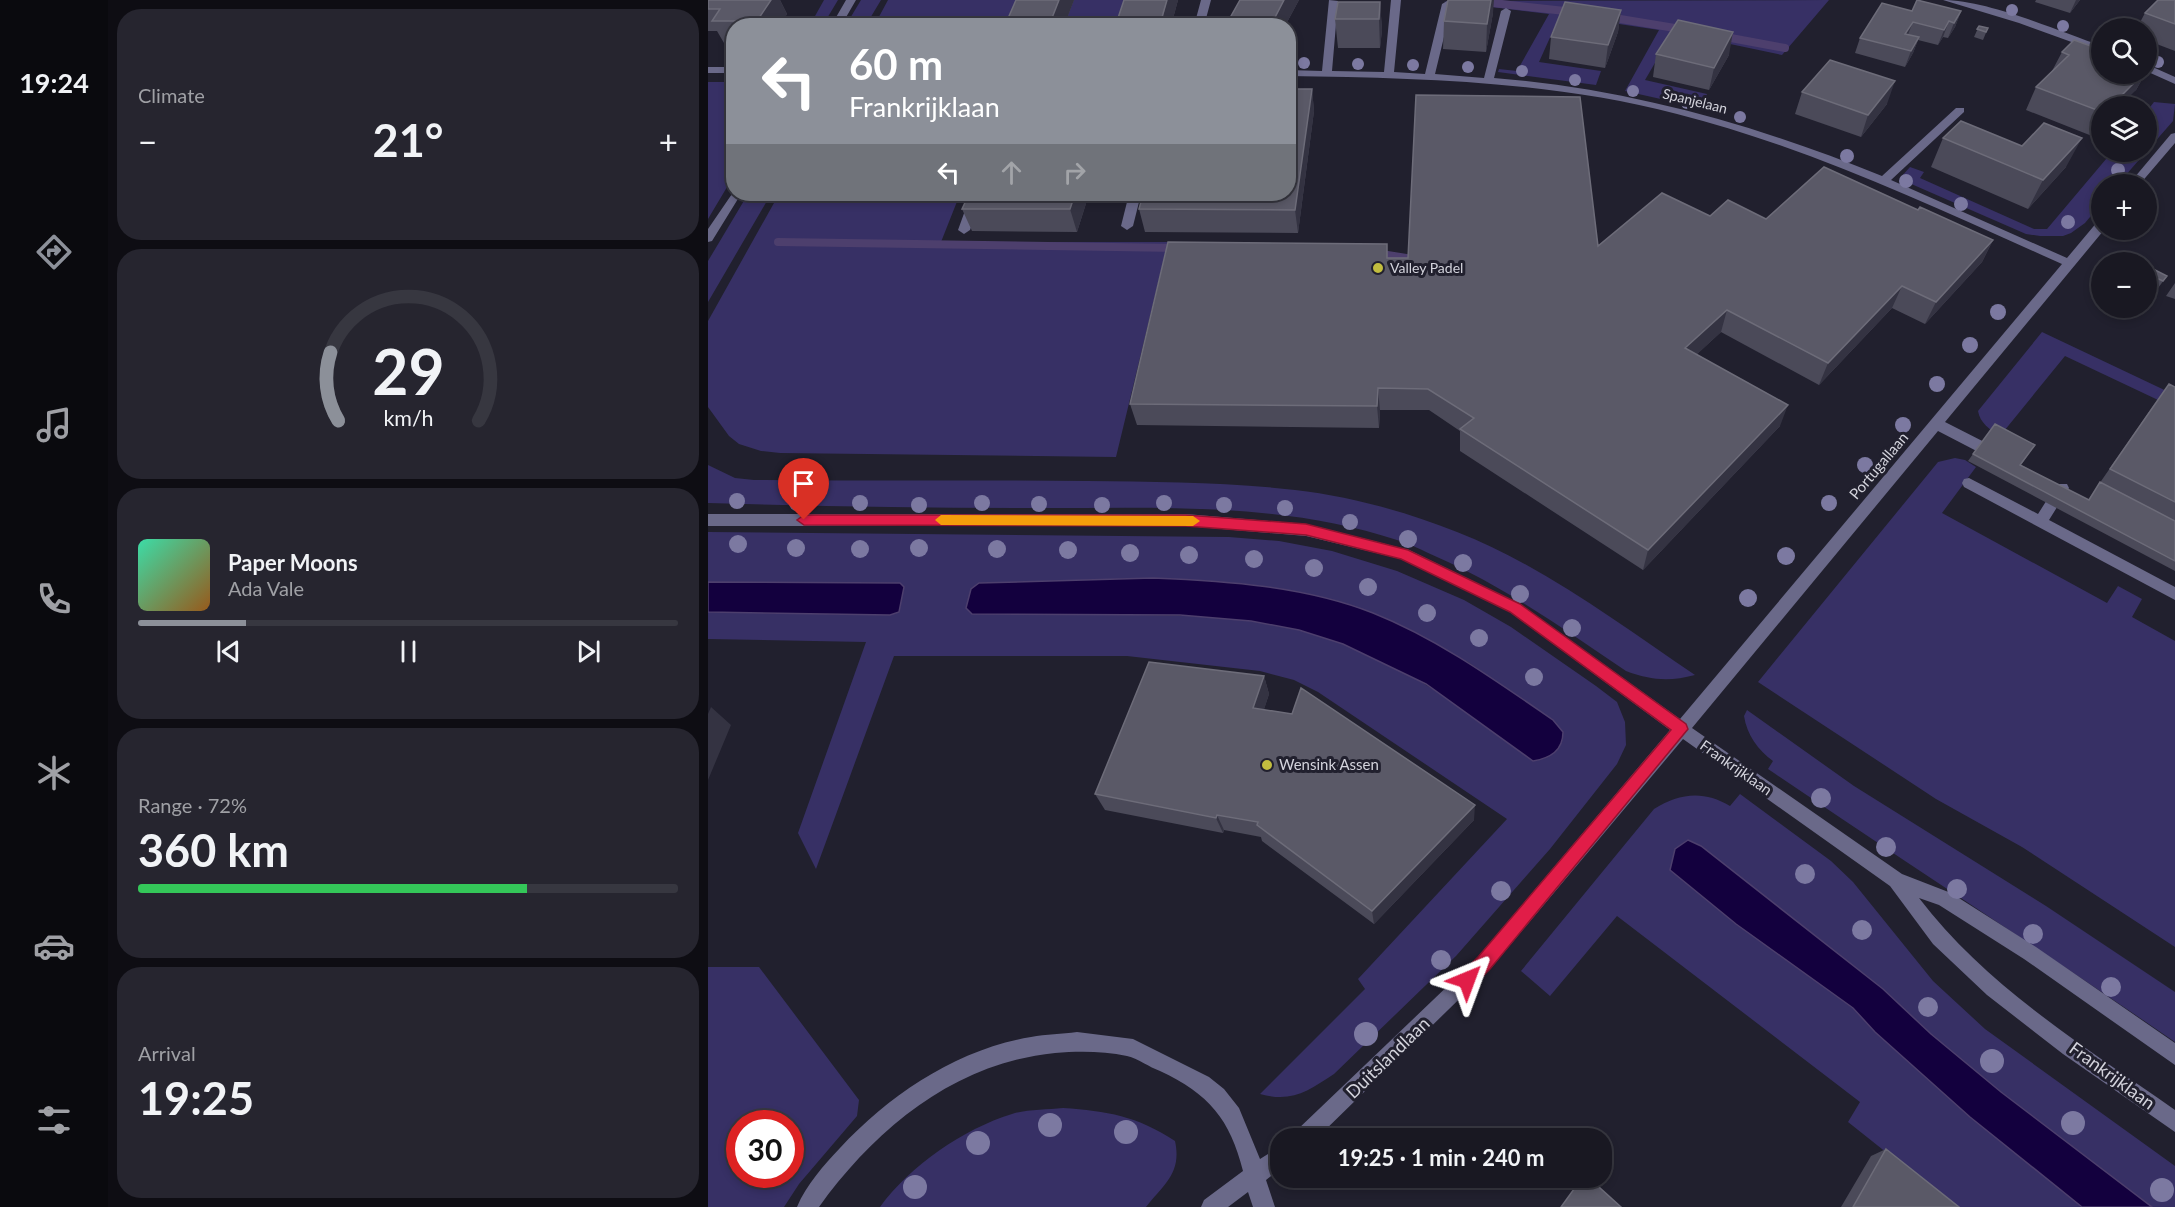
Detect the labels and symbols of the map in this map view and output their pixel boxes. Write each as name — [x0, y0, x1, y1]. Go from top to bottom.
street label: Spanjelaan — [1661, 84, 1729, 117]
place label: Valley Padel — [1390, 259, 1463, 276]
marker: Valley Padel — [1371, 261, 1385, 275]
street label: Portugallaan — [1845, 428, 1911, 503]
pin — [778, 458, 829, 520]
street label: Frankrijklaan — [1697, 736, 1776, 799]
place label: Wensink Assen — [1279, 755, 1379, 773]
marker: Wensink Assen — [1260, 758, 1274, 772]
position arrow — [1435, 948, 1499, 1012]
street label: Duitslandlaan — [1341, 1012, 1434, 1103]
street label: Frankrijklaan — [2065, 1037, 2160, 1114]
speed limit sign: 30 — [726, 1110, 804, 1188]

